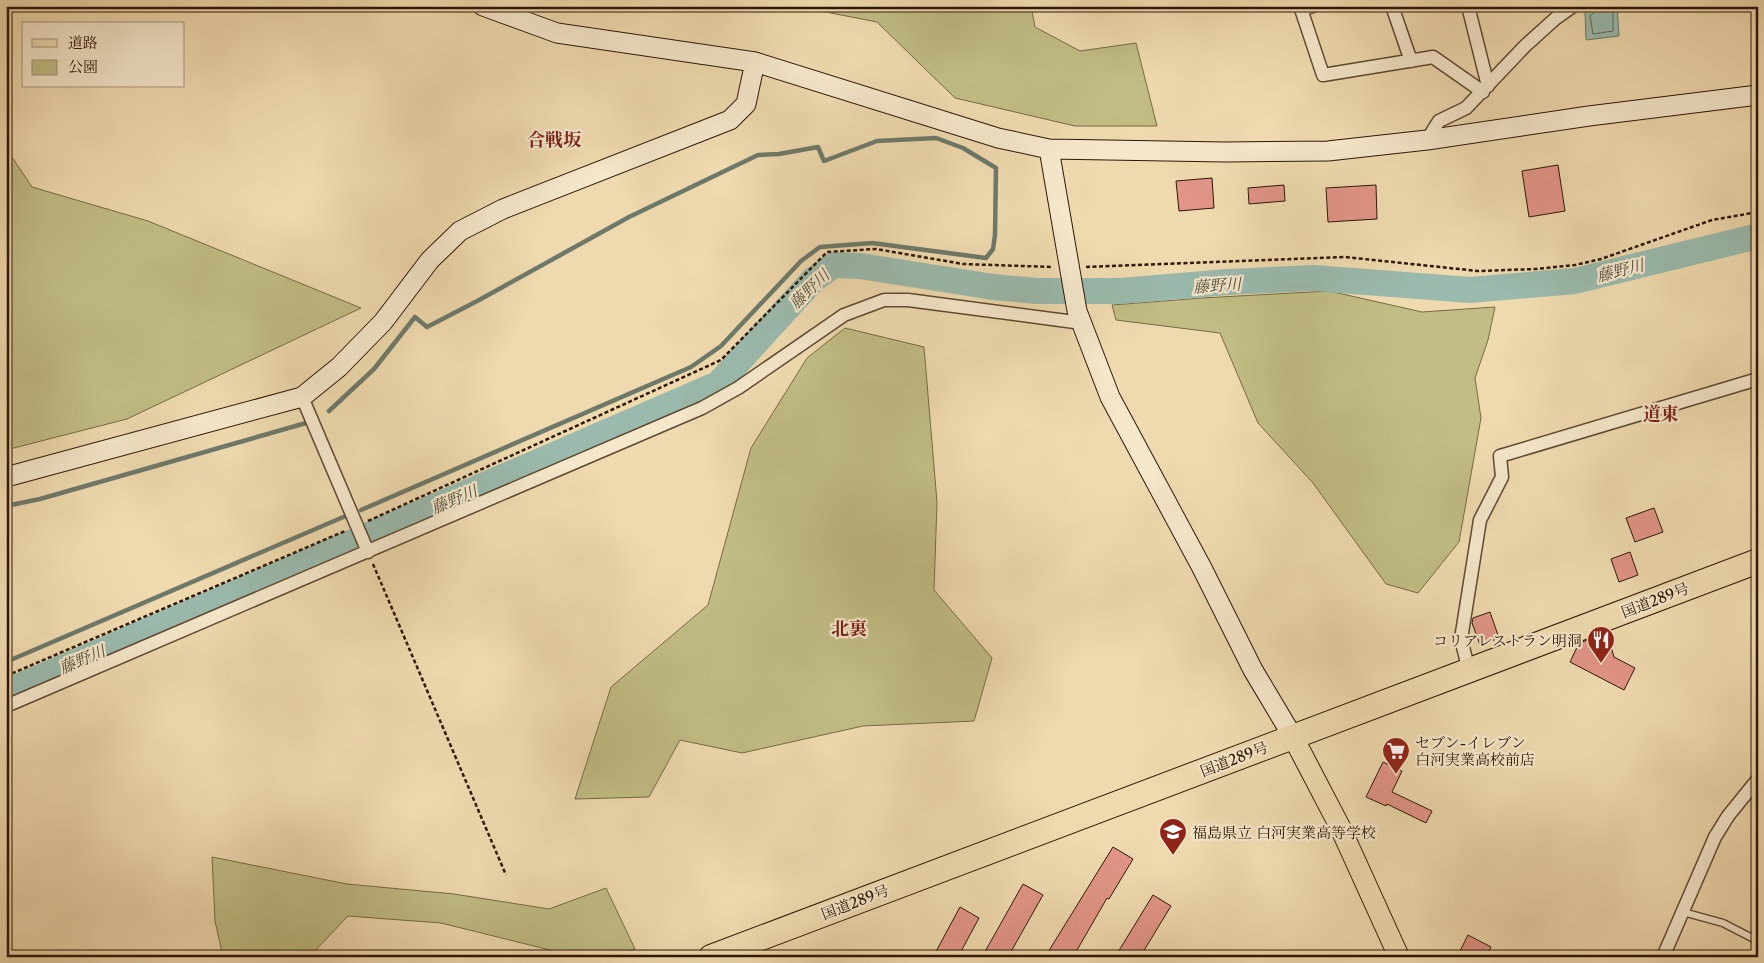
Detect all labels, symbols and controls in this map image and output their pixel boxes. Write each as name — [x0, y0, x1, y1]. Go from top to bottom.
legend — [22, 22, 185, 88]
text: 道路 — [68, 33, 98, 52]
text: 公園 — [68, 57, 98, 76]
district label: 合戦坂 — [527, 129, 582, 151]
water label: 藤野川 — [1594, 254, 1648, 286]
water label: 藤野川 — [785, 264, 835, 313]
water label: 藤野川 — [1192, 273, 1244, 297]
district label: 道東 — [1643, 403, 1679, 425]
water label: 藤野川 — [428, 480, 482, 518]
street label: 国道289号 — [1618, 578, 1692, 622]
district label: 北裏 — [831, 618, 867, 640]
restaurant icon: コリアレストラン明洞 — [1586, 625, 1616, 664]
place label: コリアレストラン明洞 — [1433, 631, 1582, 650]
water label: 藤野川 — [56, 640, 110, 678]
place label: セブン-イレブン 白河実業高校前店 — [1415, 733, 1535, 769]
supermarket icon: セブン-イレブン 白河実業高校前店 — [1381, 736, 1411, 775]
street label: 国道289号 — [1197, 737, 1271, 781]
school or university icon: 福島県立 白河実業高等学校 — [1158, 817, 1188, 856]
place label: 福島県立 白河実業高等学校 — [1192, 823, 1376, 842]
street label: 国道289号 — [818, 880, 892, 924]

